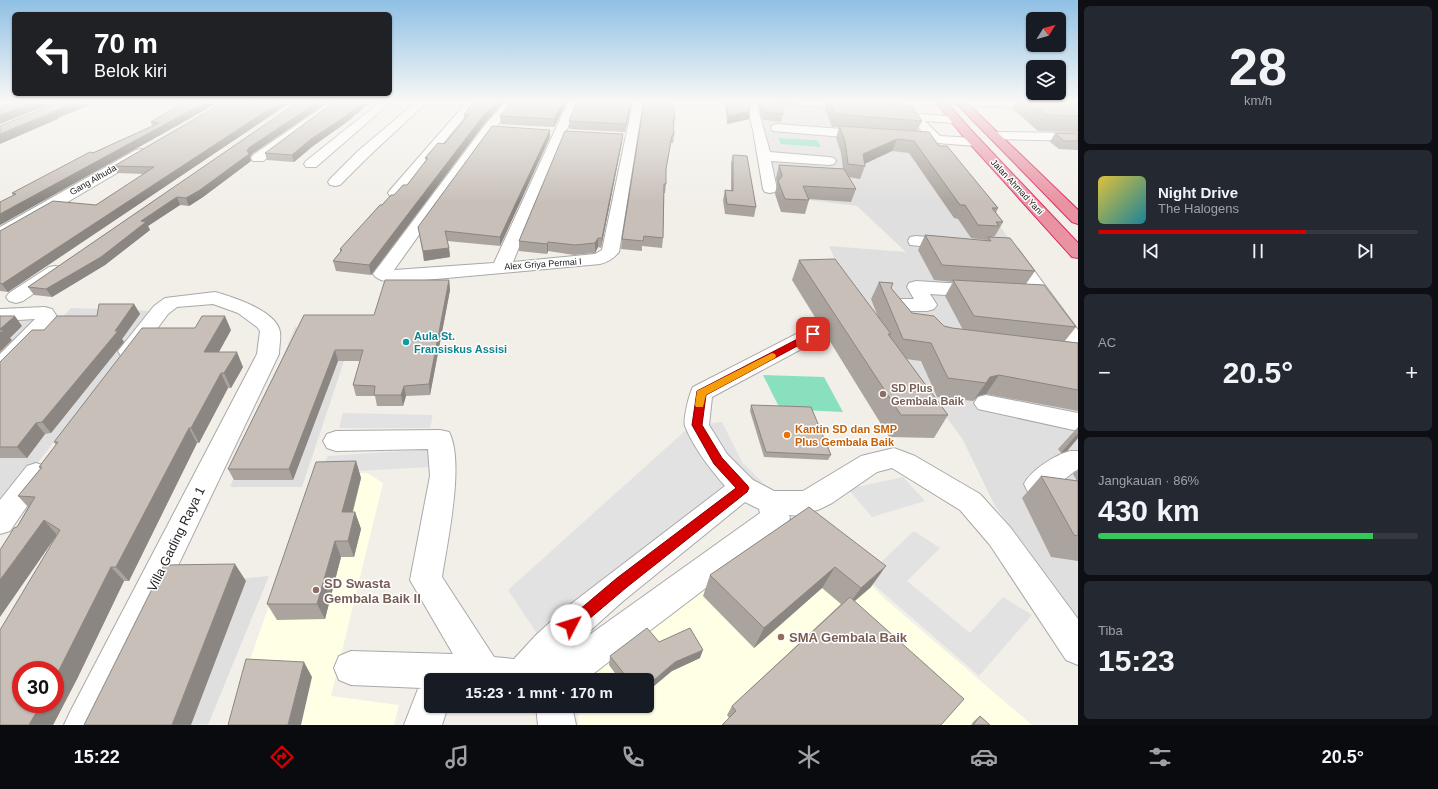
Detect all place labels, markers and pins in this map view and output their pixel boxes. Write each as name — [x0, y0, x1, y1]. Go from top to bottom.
pin — [796, 317, 830, 351]
place label: Aula St. Fransiskus Assisi — [414, 330, 507, 355]
marker: Aula St. Fransiskus Assisi — [401, 337, 411, 347]
place label: SD Plus Gembala Baik — [891, 382, 965, 407]
marker: SD Plus Gembala Baik — [878, 389, 888, 399]
place label: Kantin SD dan SMP Plus Gembala Baik — [795, 423, 897, 448]
marker: Kantin SD dan SMP Plus Gembala Baik — [782, 430, 792, 440]
place label: SD Swasta Gembala Baik II — [324, 576, 421, 606]
marker: SD Swasta Gembala Baik II — [311, 585, 321, 595]
place label: SMA Gembala Baik — [789, 630, 908, 645]
marker: SMA Gembala Baik — [776, 632, 786, 642]

